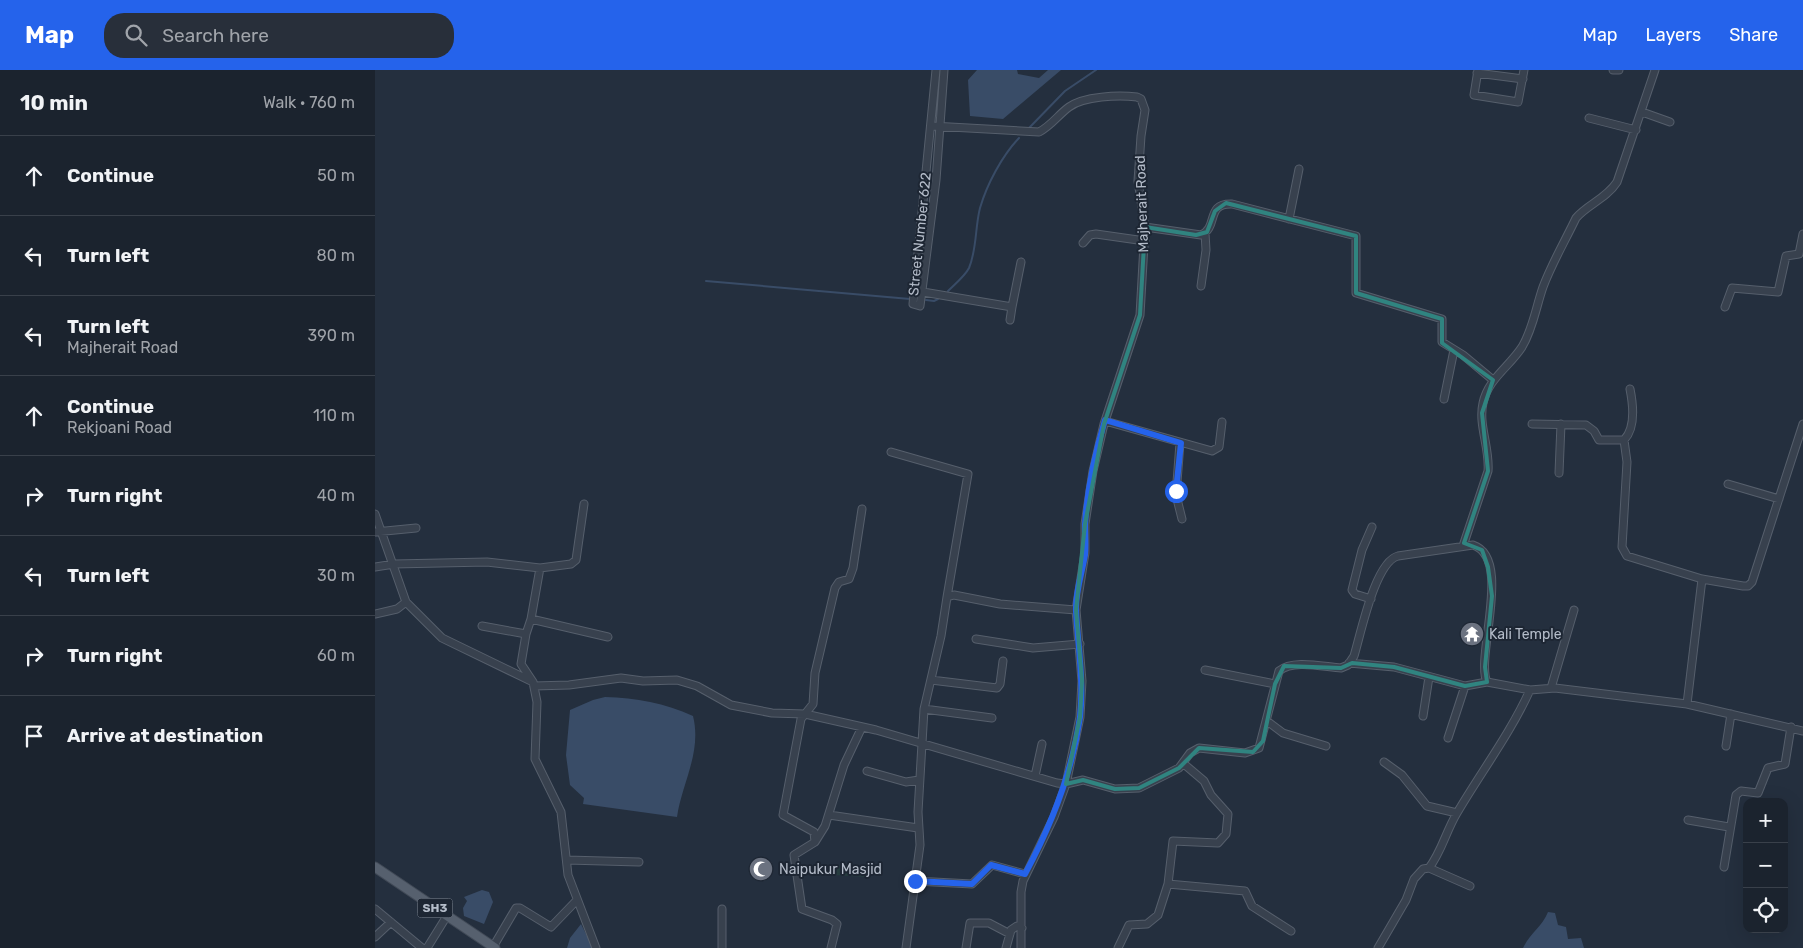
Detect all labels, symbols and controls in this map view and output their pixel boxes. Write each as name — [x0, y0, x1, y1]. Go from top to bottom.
search box — [104, 13, 454, 58]
text: Map — [25, 21, 74, 49]
icon: search — [122, 21, 150, 49]
text: Search here — [162, 24, 269, 47]
text: Map — [1583, 24, 1618, 46]
text: Layers — [1646, 24, 1701, 46]
text: Share — [1729, 24, 1778, 46]
text: 10 min — [20, 90, 88, 115]
text: Walk · 760 m — [263, 93, 355, 112]
street label: Majherait Road — [1132, 155, 1152, 253]
icon: ahead — [20, 162, 48, 190]
text: Continue — [67, 164, 154, 187]
text: 50 m — [317, 166, 355, 185]
street label: Street Number 622 — [905, 171, 935, 297]
icon: left — [20, 242, 48, 270]
text: Turn left — [67, 244, 149, 267]
text: 80 m — [317, 246, 355, 265]
text: Turn left — [67, 315, 149, 338]
icon: left — [20, 322, 48, 350]
text: 390 m — [308, 326, 355, 345]
text: Majherait Road — [67, 338, 178, 357]
text: Continue — [67, 395, 154, 418]
icon: ahead — [20, 402, 48, 430]
text: 110 m — [313, 406, 355, 425]
text: Rekjoani Road — [67, 418, 172, 437]
route start — [1165, 480, 1188, 503]
icon: right — [20, 482, 48, 510]
text: Turn right — [67, 484, 162, 507]
text: 40 m — [317, 486, 355, 505]
icon: left — [20, 562, 48, 590]
text: Turn left — [67, 564, 149, 587]
text: 30 m — [317, 566, 355, 585]
temple icon: Kali Temple — [1459, 621, 1485, 647]
place label: Kali Temple — [1489, 626, 1562, 643]
icon: right — [20, 642, 48, 670]
text: Turn right — [67, 644, 162, 667]
text: 60 m — [317, 646, 355, 665]
icon: arrive — [20, 722, 48, 750]
text: Arrive at destination — [67, 724, 263, 747]
map controls — [1743, 798, 1788, 933]
button: + — [1743, 798, 1788, 843]
button: − — [1743, 843, 1788, 888]
mosque icon: Naipukur Masjid — [748, 856, 774, 882]
place label: Naipukur Masjid — [779, 861, 882, 878]
route end — [904, 870, 927, 893]
button: locate — [1743, 888, 1788, 933]
road number: SH3 — [417, 898, 453, 918]

